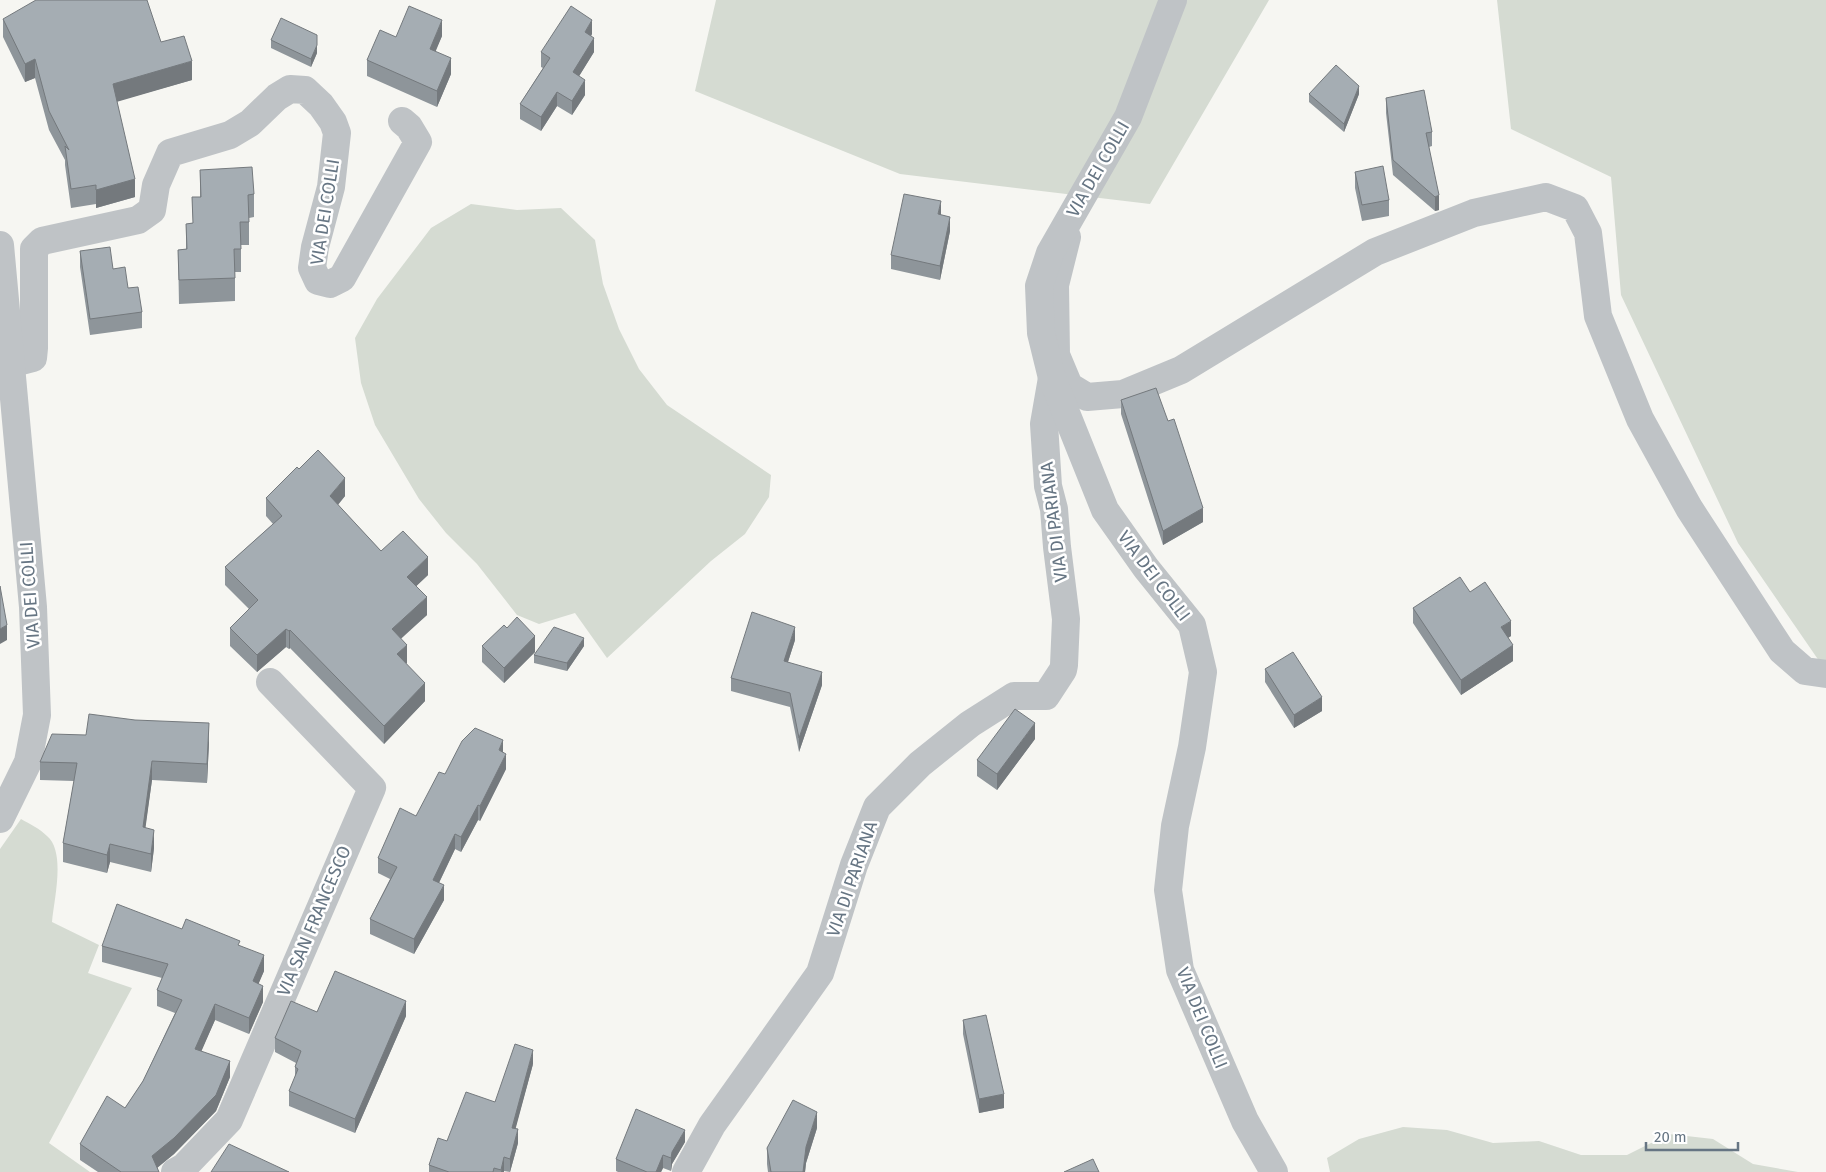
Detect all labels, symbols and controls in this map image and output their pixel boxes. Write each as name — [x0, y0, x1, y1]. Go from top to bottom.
street label: VIA DEI COLLI — [1062, 117, 1134, 221]
street label: VIA DEI COLLI — [306, 157, 344, 267]
street label: VIA DI PARIANA — [1036, 460, 1072, 583]
street label: VIA DEI COLLI — [1113, 527, 1195, 625]
street label: VIA DEI COLLI — [15, 541, 45, 649]
street label: VIA DI PARIANA — [822, 818, 882, 940]
street label: VIA SAN FRANCESCO — [272, 842, 356, 1000]
street label: VIA DEI COLLI — [1172, 964, 1232, 1072]
scale bar — [1646, 1120, 1738, 1152]
text: 20 m — [1654, 1128, 1687, 1146]

